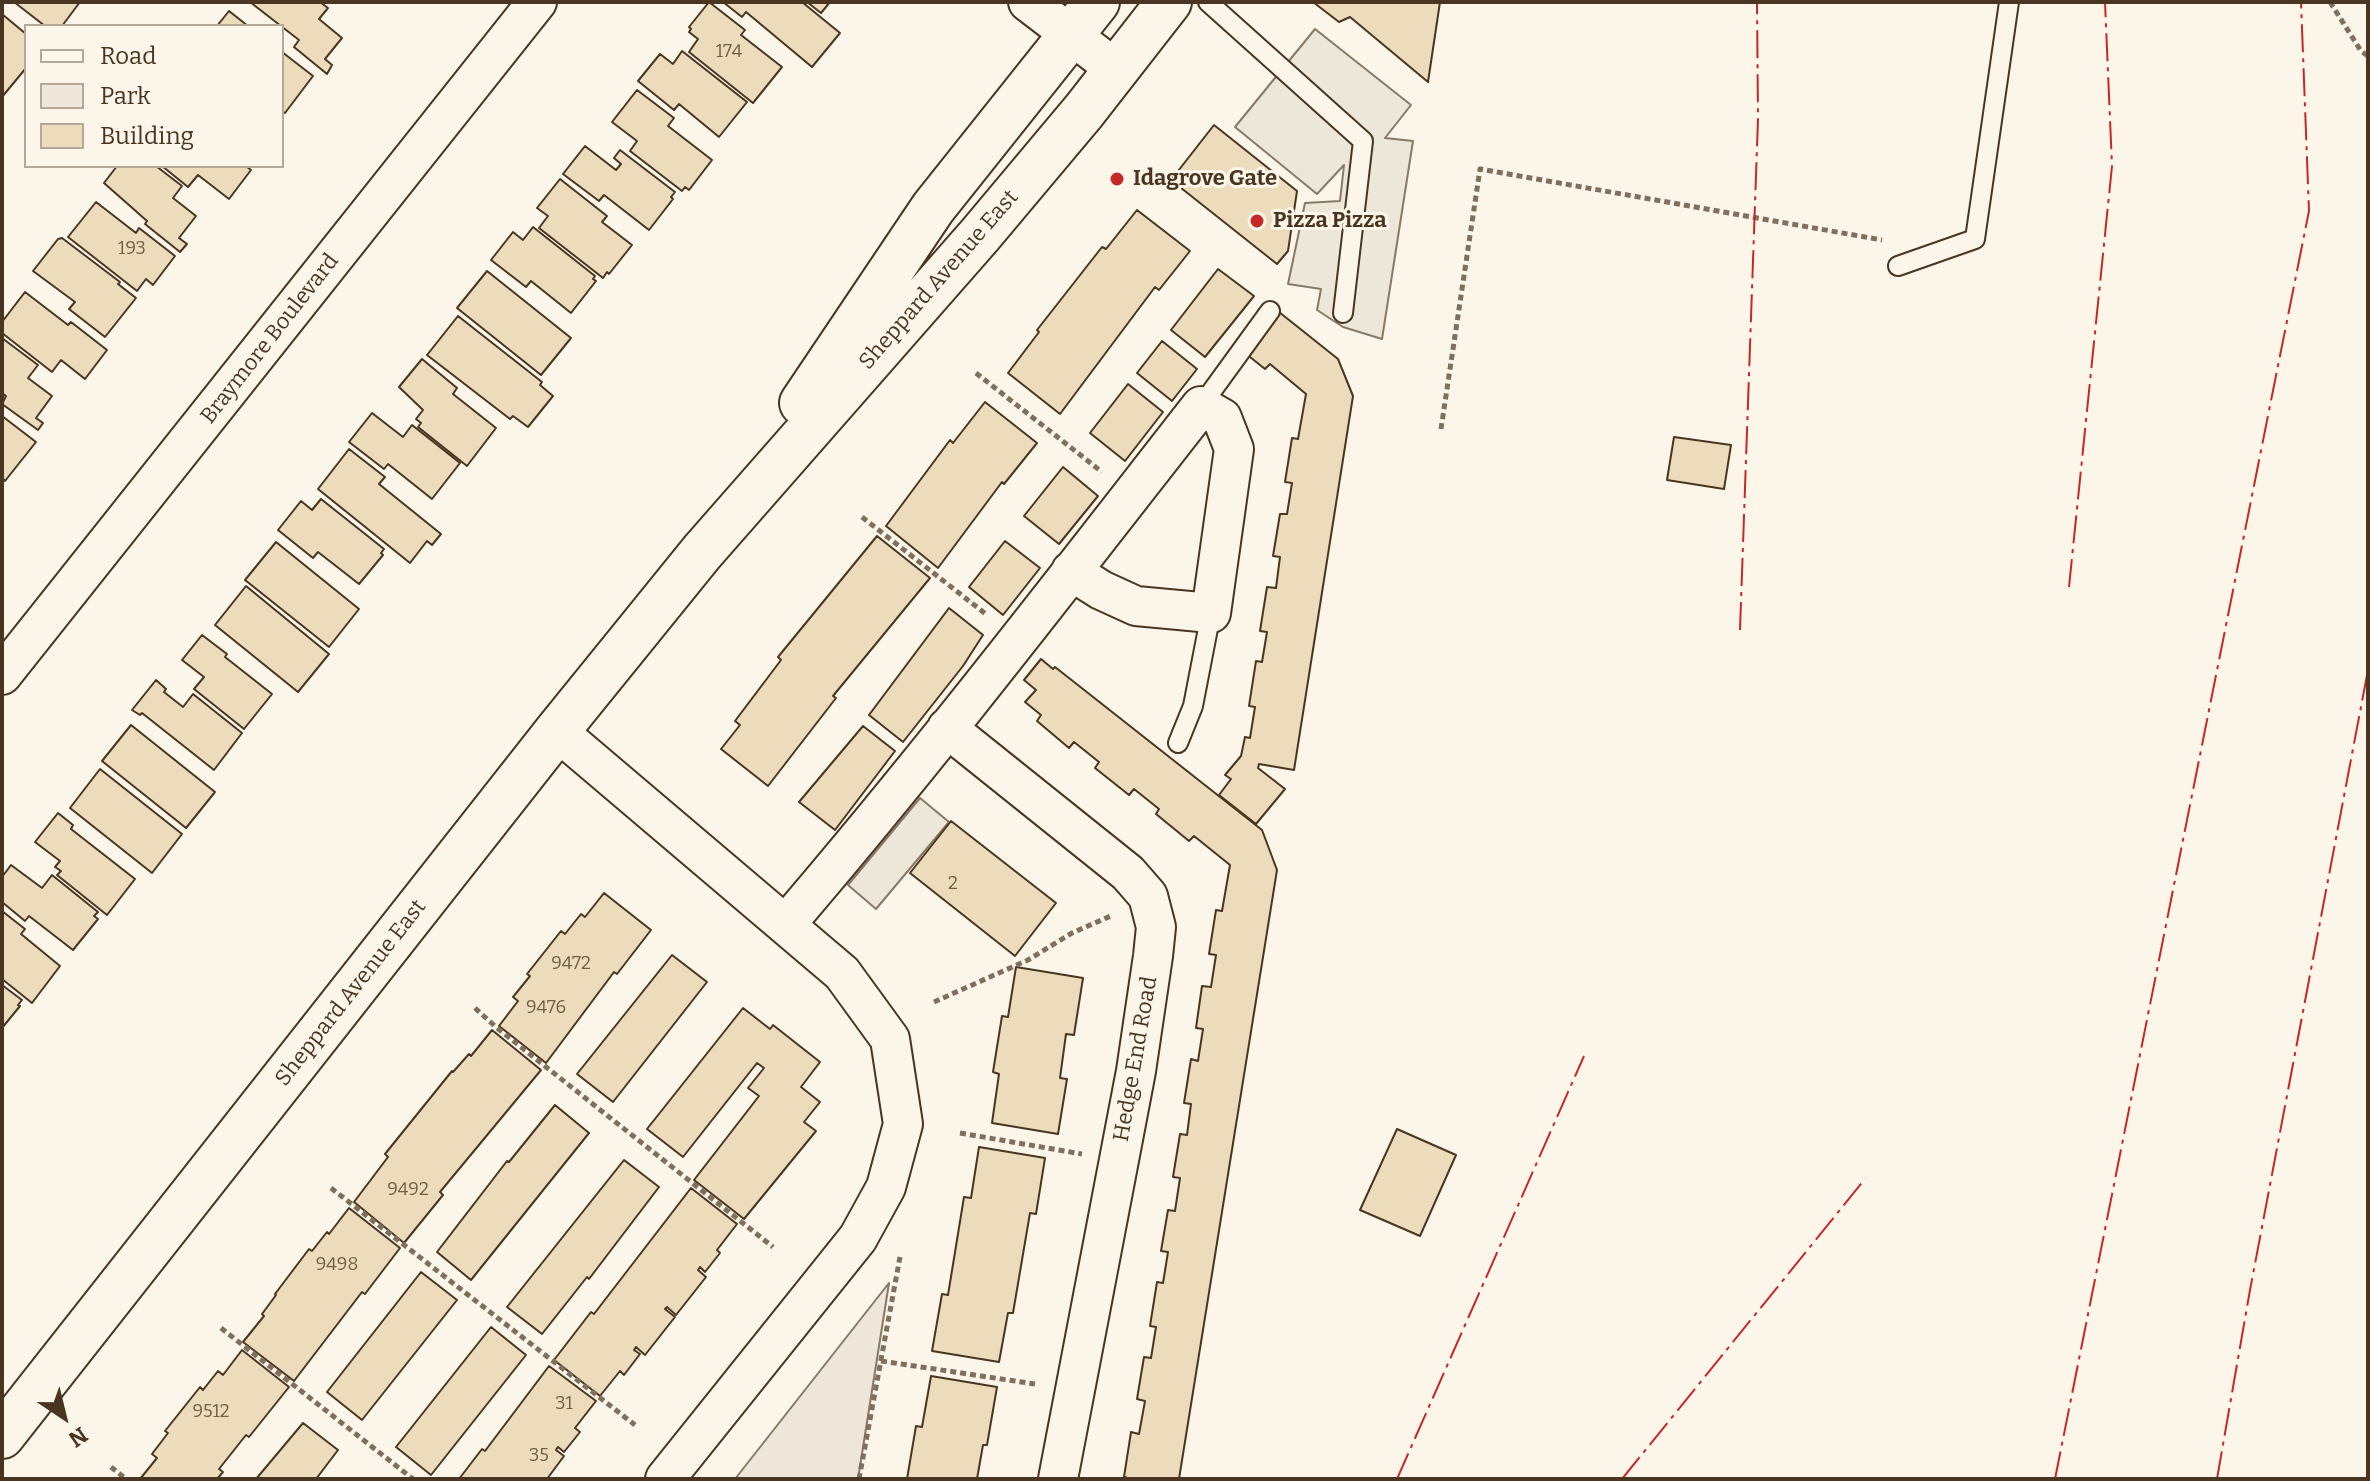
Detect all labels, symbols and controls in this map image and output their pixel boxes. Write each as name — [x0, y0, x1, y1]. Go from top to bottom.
legend — [24, 24, 284, 168]
house number: 174 — [716, 41, 742, 63]
text: Road — [100, 42, 156, 70]
text: Park — [100, 82, 151, 110]
text: Building — [100, 122, 194, 150]
place label: Idagrove Gate — [1133, 166, 1277, 192]
marker: Idagrove Gate — [1108, 170, 1126, 188]
street label: Sheppard Avenue East — [854, 185, 1024, 375]
place label: Pizza Pizza — [1273, 208, 1387, 234]
marker: Pizza Pizza — [1248, 212, 1266, 230]
house number: 193 — [118, 238, 146, 260]
street label: Braymore Boulevard — [195, 249, 345, 429]
house number: 2 — [948, 873, 958, 895]
street label: Sheppard Avenue East — [270, 895, 432, 1091]
house number: 9472 — [551, 953, 591, 975]
street label: Hedge End Road — [1108, 974, 1164, 1144]
house number: 9476 — [526, 997, 566, 1019]
house number: 9492 — [387, 1179, 429, 1201]
house number: 9498 — [316, 1254, 358, 1276]
north arrow — [24, 1377, 104, 1457]
house number: 31 — [555, 1393, 573, 1415]
house number: 9512 — [192, 1401, 230, 1423]
text: N — [63, 1421, 93, 1453]
house number: 35 — [529, 1445, 549, 1467]

